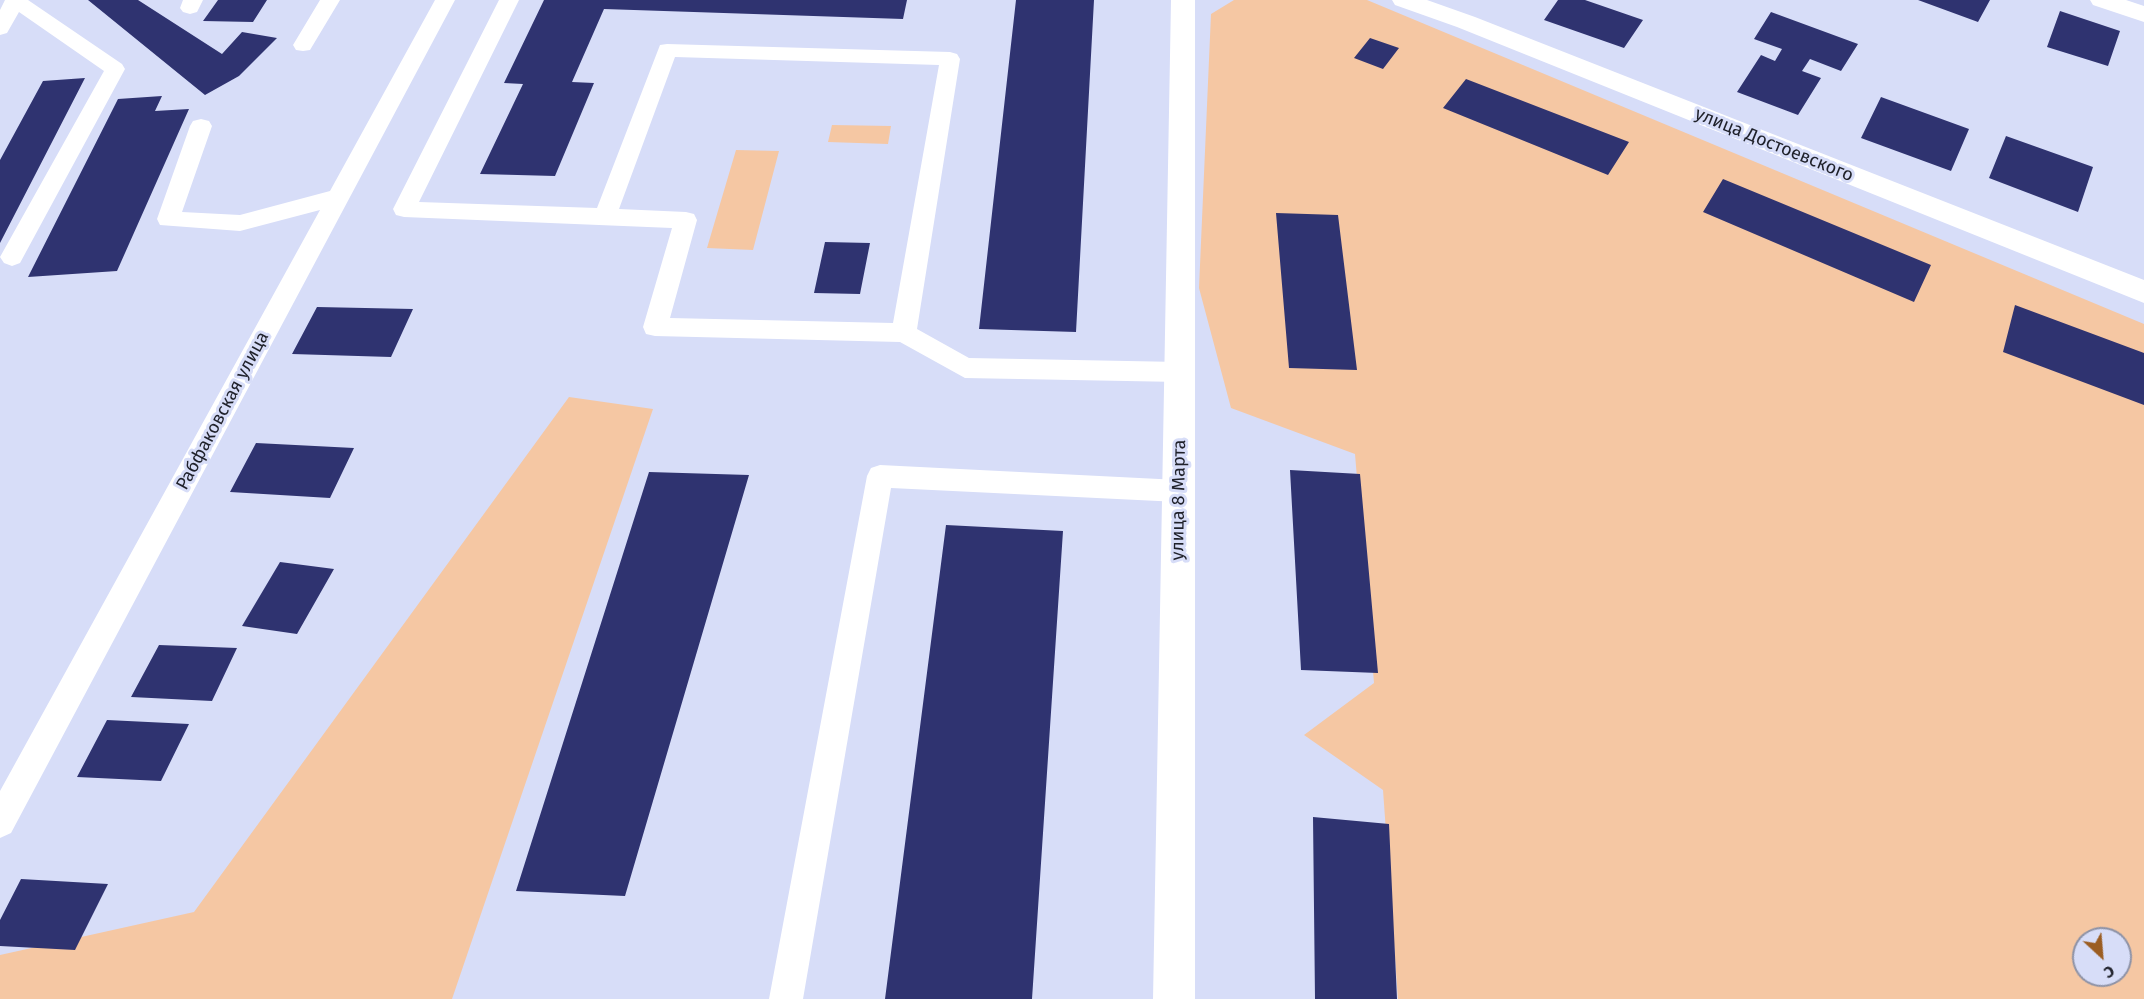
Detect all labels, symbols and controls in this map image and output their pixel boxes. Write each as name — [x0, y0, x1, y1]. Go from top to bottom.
street label: улица Достоевского — [1692, 103, 1856, 187]
street label: Рабфаковская улица — [172, 328, 274, 494]
street label: улица 8 Марта — [1167, 439, 1191, 561]
north arrow — [2072, 927, 2132, 987]
text: С — [2101, 961, 2118, 982]

